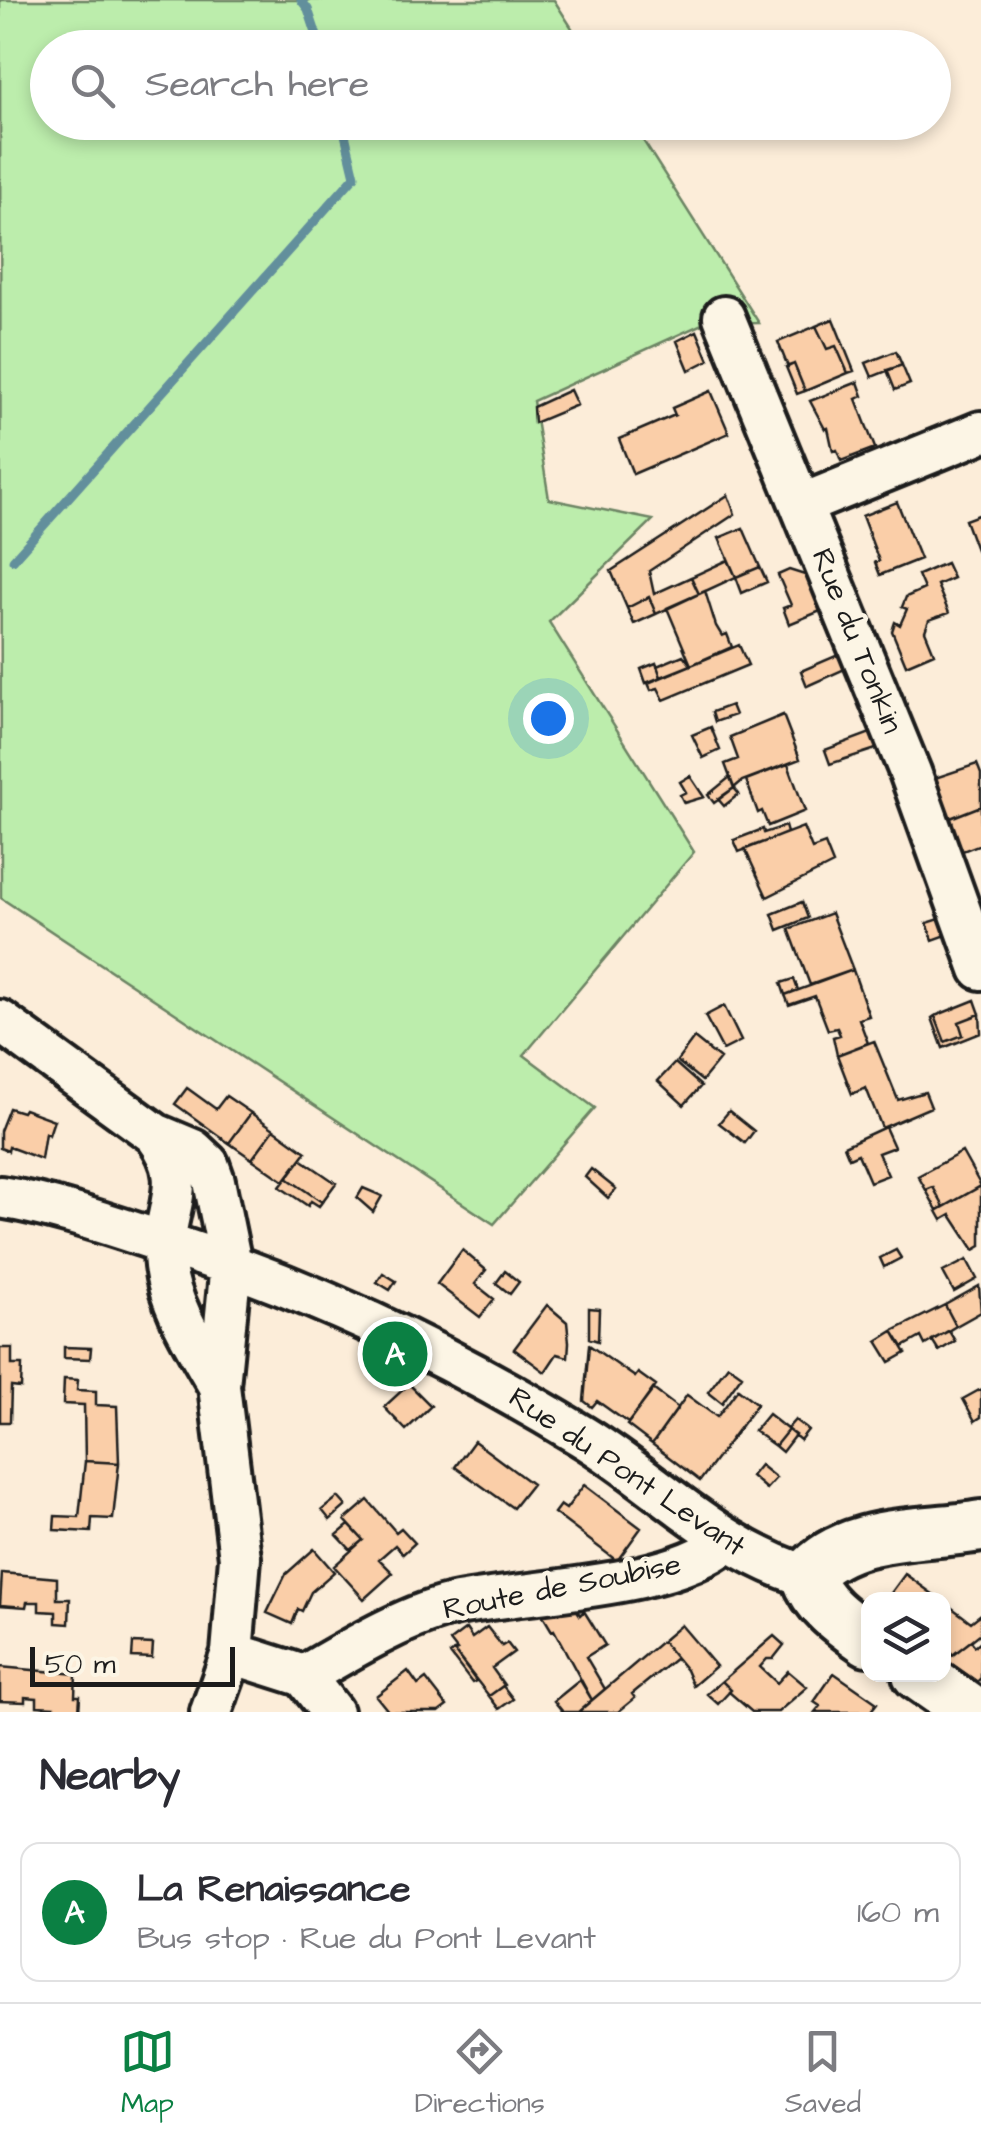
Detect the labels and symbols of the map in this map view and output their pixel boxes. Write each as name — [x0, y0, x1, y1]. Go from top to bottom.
street label: Rue du Tonkin — [801, 542, 913, 740]
your location — [523, 693, 574, 744]
pin: A — [362, 1316, 428, 1392]
street label: Rue du Pont Levant — [500, 1377, 754, 1567]
street label: Route de Soubise — [439, 1543, 685, 1631]
scale bar — [30, 1642, 235, 1686]

